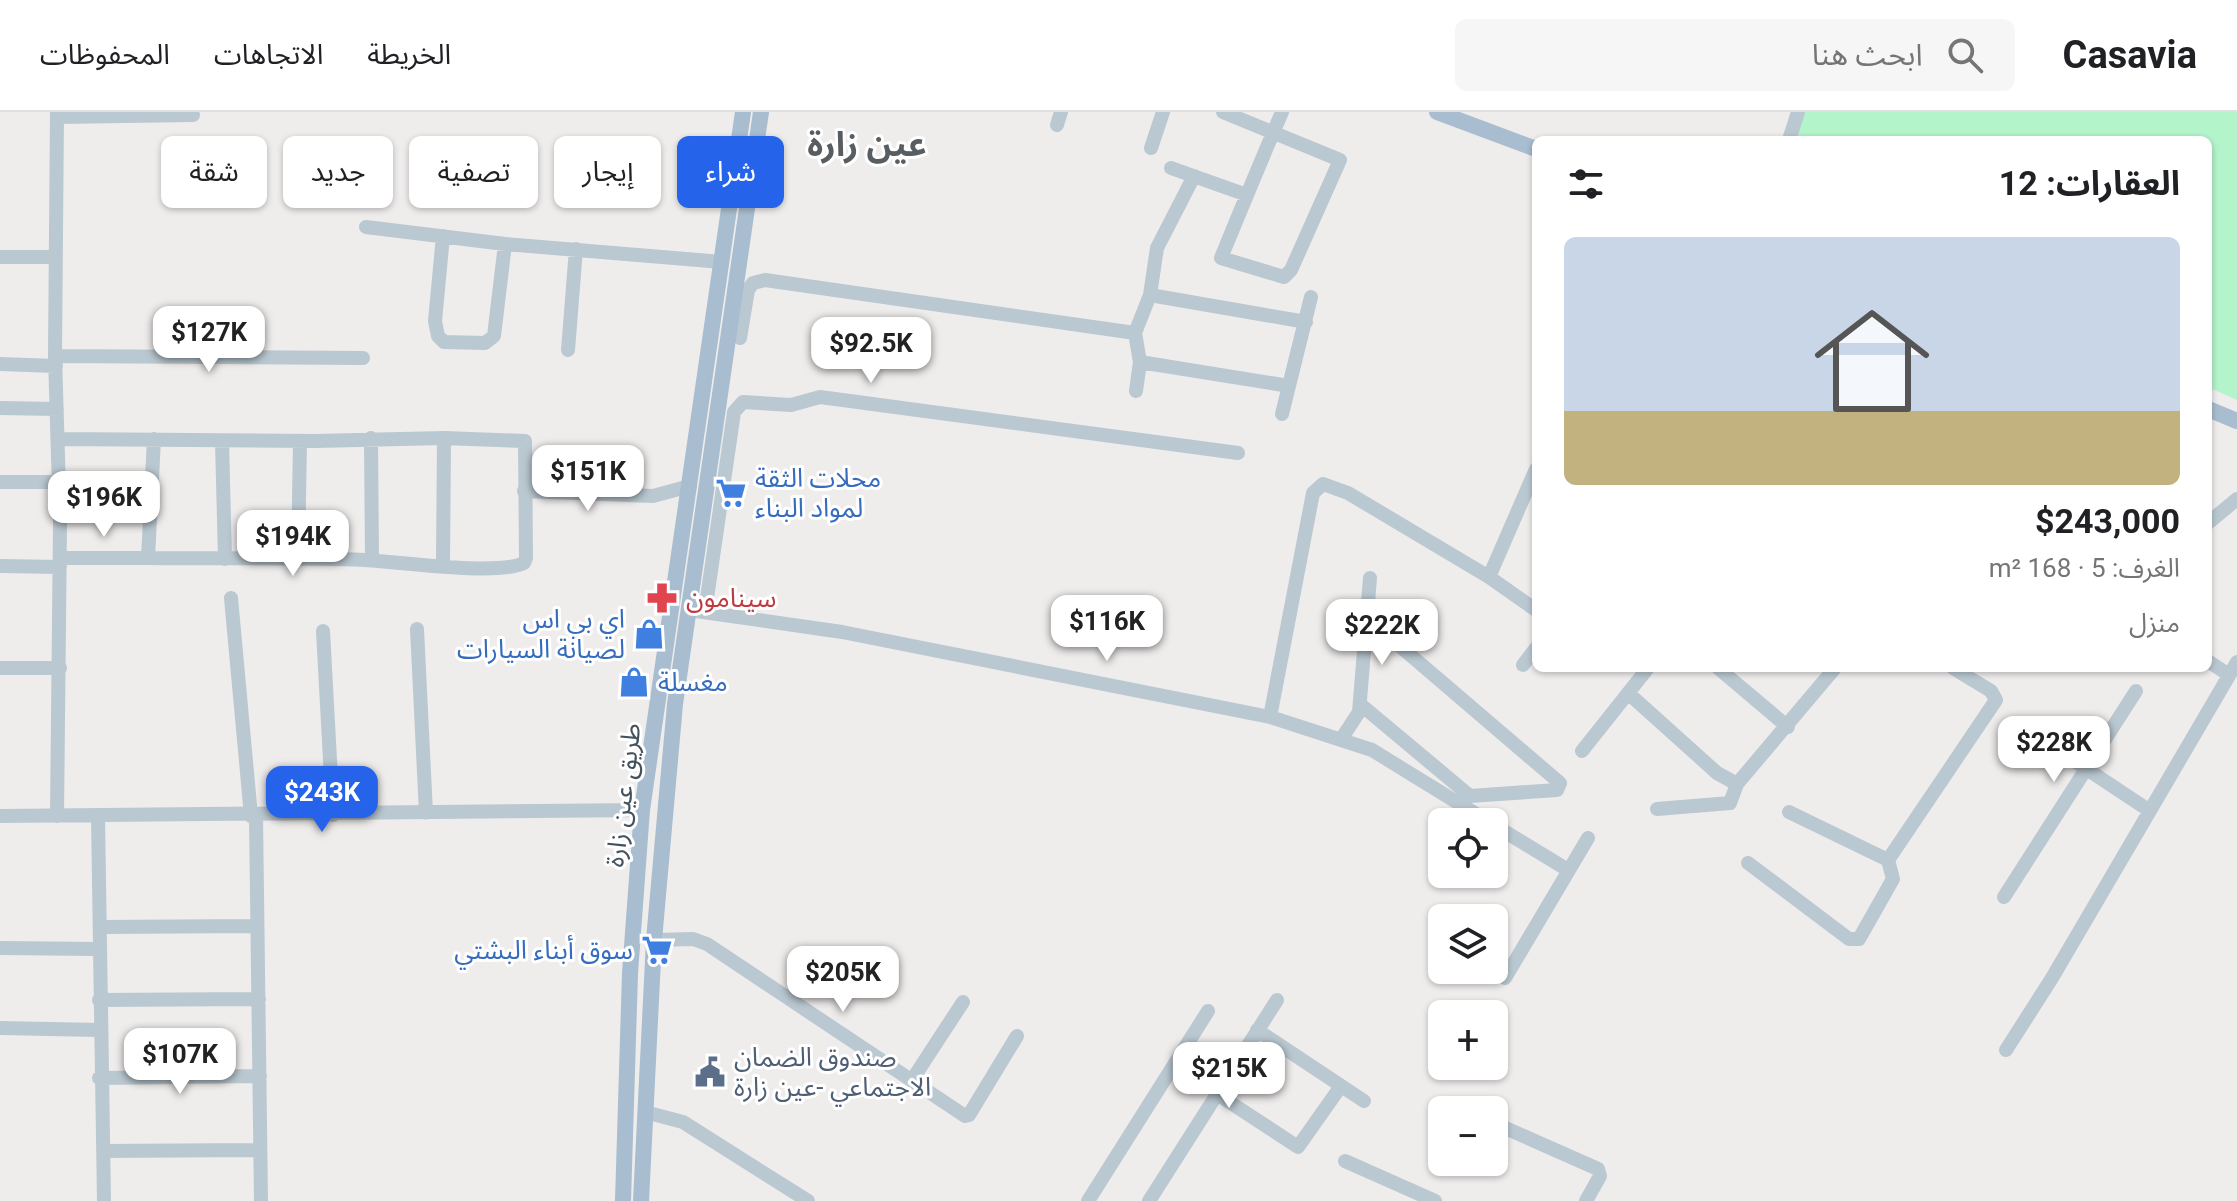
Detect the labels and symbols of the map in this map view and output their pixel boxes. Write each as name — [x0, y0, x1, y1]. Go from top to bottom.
district label: عين زارة — [807, 124, 927, 164]
pin: $127K — [153, 306, 265, 374]
pin: $92.5K — [806, 317, 936, 385]
pin: $151K — [532, 445, 644, 513]
place label: محلات الثقة لمواد البناء — [755, 463, 881, 523]
pin: $196K — [48, 471, 160, 539]
supermarket icon: محلات الثقة لمواد البناء — [714, 476, 748, 510]
pin: $194K — [237, 510, 349, 578]
pharmacy icon: سينامون — [645, 581, 679, 615]
place label: سينامون — [686, 583, 776, 613]
pin: $116K — [1051, 595, 1163, 663]
pin: $222K — [1326, 599, 1438, 667]
place label: اي بي اس لصيانة السيارات — [457, 604, 625, 664]
shop icon: اي بي اس لصيانة السيارات — [632, 617, 666, 651]
shop icon: مغسلة — [617, 665, 651, 699]
place label: مغسلة — [658, 667, 728, 697]
pin: $228K — [1998, 716, 2110, 784]
street label: طريق عين زارة — [599, 721, 648, 869]
pin: $243K — [266, 766, 378, 834]
supermarket icon: سوق أبناء البشتي — [640, 933, 674, 967]
place label: سوق أبناء البشتي — [454, 934, 633, 970]
pin: $205K — [787, 946, 899, 1014]
pin: $107K — [124, 1028, 236, 1096]
place label: صندوق الضمان الاجتماعي -عين زارة — [734, 1042, 931, 1107]
pin: $215K — [1173, 1042, 1285, 1110]
public building icon: صندوق الضمان الاجتماعي -عين زارة — [693, 1055, 727, 1089]

